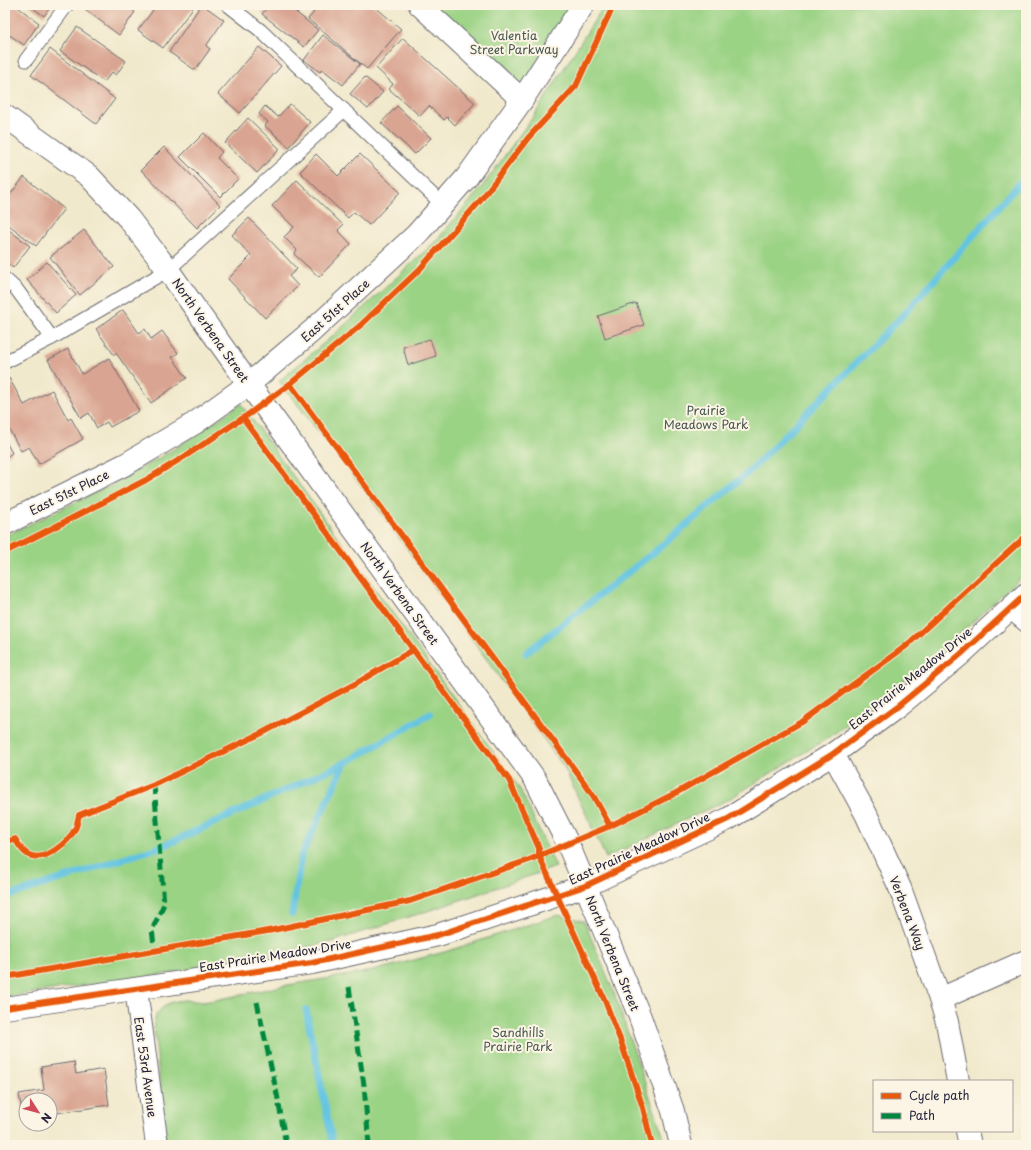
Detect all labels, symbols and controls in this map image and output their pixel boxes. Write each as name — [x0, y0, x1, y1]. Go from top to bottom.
park label: Valentia Street Parkway — [470, 26, 558, 58]
street label: North Verbena Street — [168, 274, 254, 386]
street label: East 51st Place — [297, 274, 374, 346]
park label: Prairie Meadows Park — [664, 401, 748, 433]
street label: East 51st Place — [26, 465, 112, 519]
street label: North Verbena Street — [356, 538, 444, 648]
street label: East Prairie Meadow Drive — [845, 623, 975, 733]
street label: East Prairie Meadow Drive — [566, 807, 712, 889]
street label: Verbena Way — [886, 873, 930, 953]
street label: North Verbena Street — [582, 892, 645, 1014]
street label: East Prairie Meadow Drive — [198, 934, 352, 976]
street label: East 53rd Avenue — [130, 1016, 162, 1119]
park label: Sandhills Prairie Park — [483, 1023, 553, 1055]
legend — [873, 1080, 1013, 1132]
text: Cycle path — [909, 1086, 970, 1104]
north arrow — [18, 1092, 58, 1132]
text: Path — [909, 1106, 935, 1124]
text: N — [37, 1110, 56, 1127]

